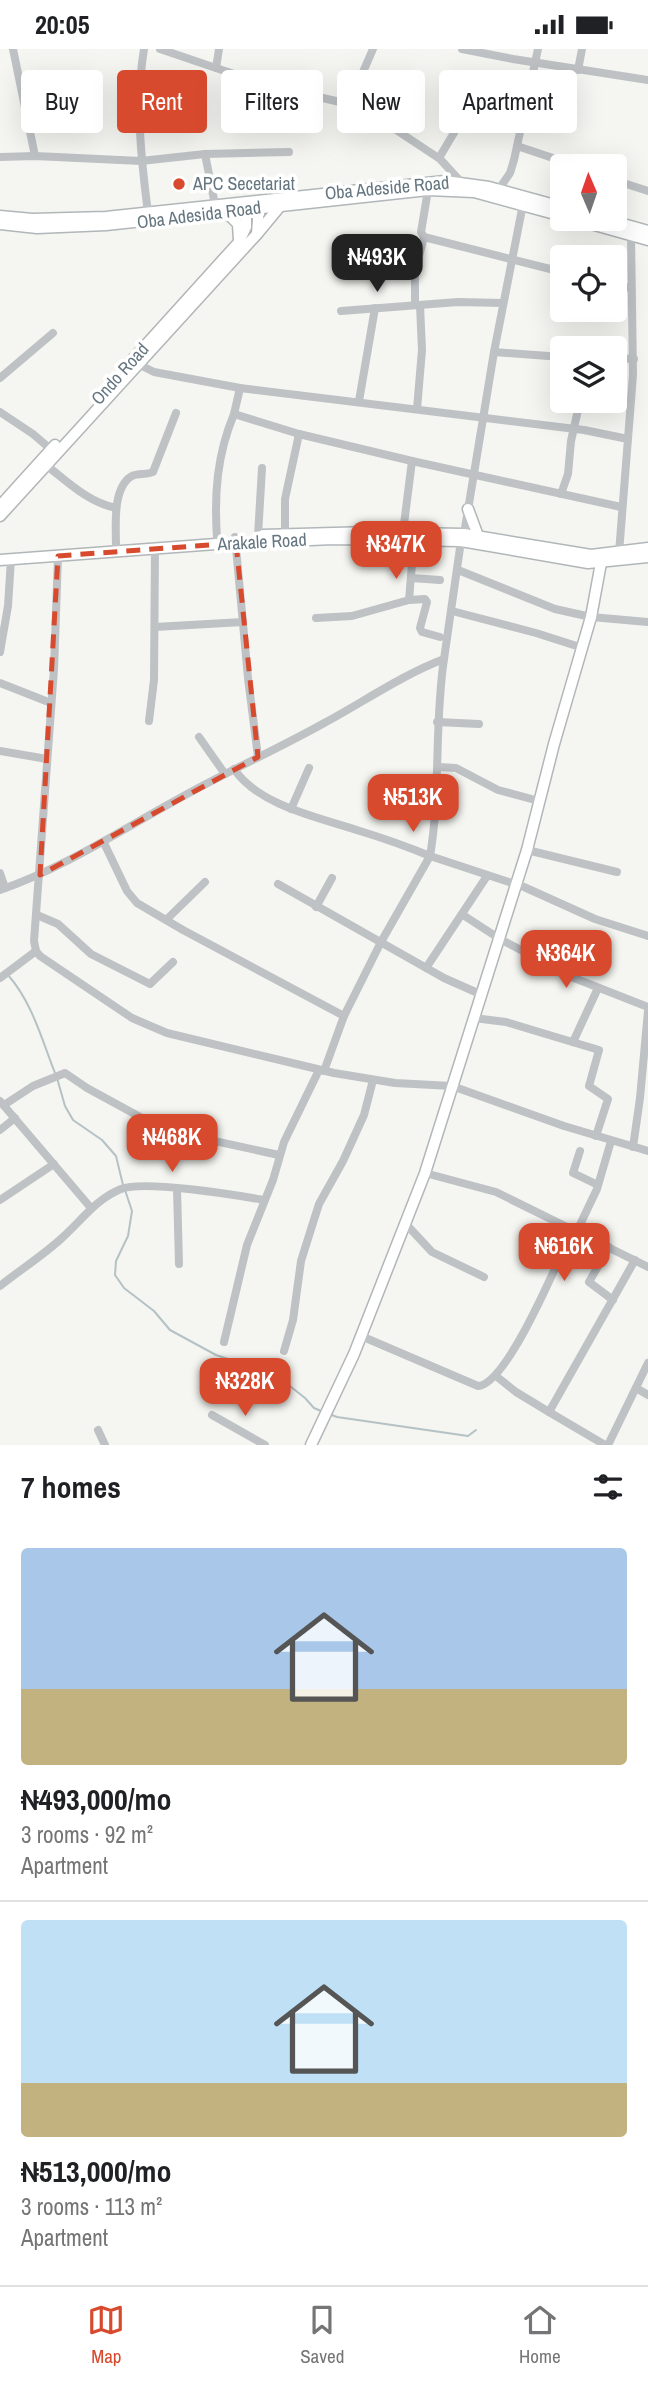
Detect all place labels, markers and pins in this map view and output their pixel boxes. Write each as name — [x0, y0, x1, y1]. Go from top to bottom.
place label: APC Secetariat — [192, 171, 295, 196]
marker: APC Secetariat — [171, 176, 187, 192]
pin: ₦493K — [328, 235, 426, 294]
pin: ₦347K — [347, 521, 445, 581]
pin: ₦513K — [364, 775, 462, 834]
pin: ₦364K — [517, 930, 615, 990]
pin: ₦468K — [123, 1115, 221, 1174]
pin: ₦616K — [515, 1223, 613, 1283]
pin: ₦328K — [196, 1359, 294, 1418]

